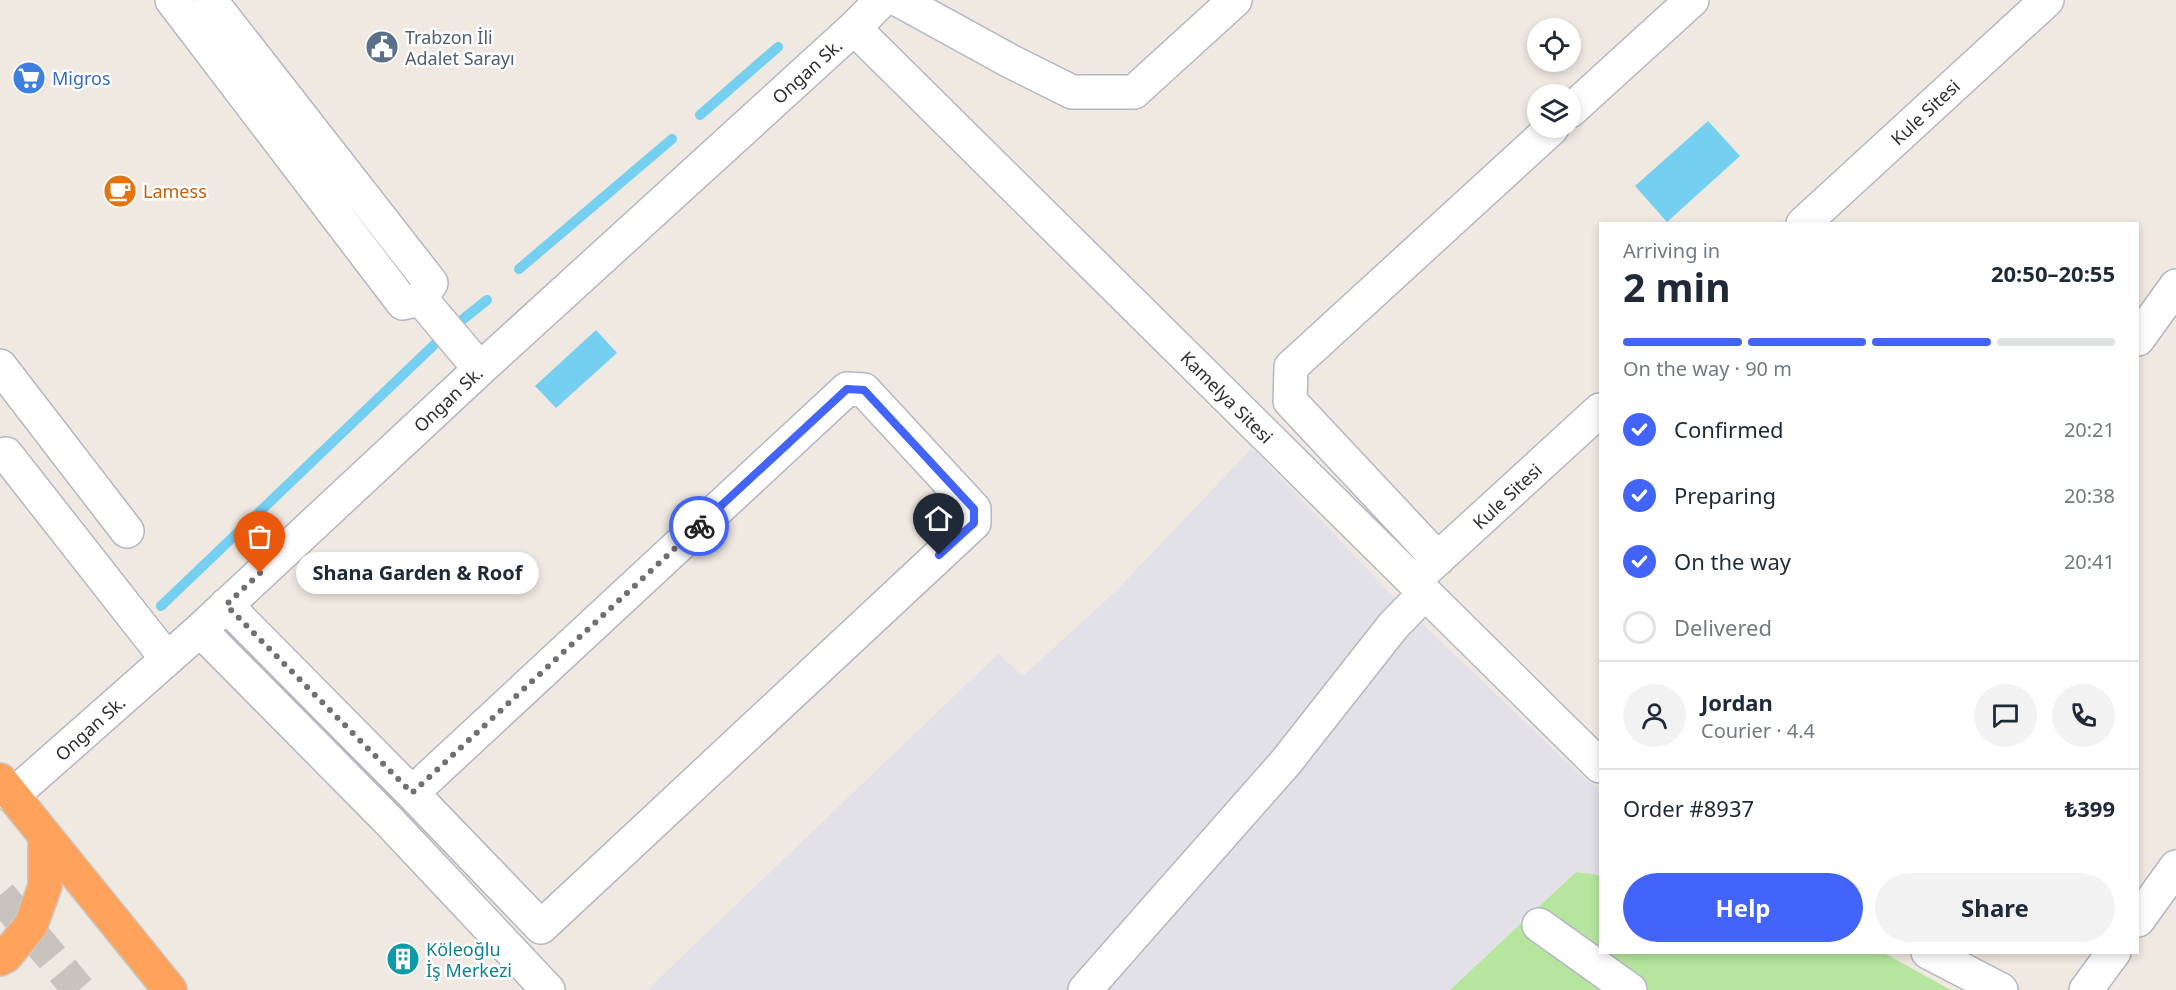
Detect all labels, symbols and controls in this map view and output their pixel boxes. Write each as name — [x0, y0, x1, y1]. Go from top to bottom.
map controls — [1527, 18, 1581, 138]
button: locate — [1527, 18, 1581, 72]
place label: Trabzon İli Adalet Sarayı — [405, 25, 515, 70]
public building icon: Trabzon İli Adalet Sarayı — [364, 29, 400, 65]
street label: Ongan Sk. — [767, 33, 847, 109]
supermarket icon: Migros — [11, 60, 47, 96]
place label: Migros — [52, 66, 111, 90]
street label: Kule Sitesi — [1885, 74, 1965, 150]
button: layers — [1527, 84, 1581, 138]
cafe icon: Lamess — [102, 173, 138, 209]
place label: Lamess — [143, 179, 207, 203]
text: Arriving in — [1623, 237, 1720, 264]
text: 20:50–20:55 — [1991, 258, 2115, 288]
text: 2 min — [1623, 260, 1730, 313]
street label: Kamelya Sitesi — [1176, 346, 1278, 448]
text: On the way · 90 m — [1623, 355, 1792, 382]
street label: Ongan Sk. — [408, 361, 488, 437]
icon: check — [1623, 413, 1656, 446]
text: Confirmed — [1674, 414, 1784, 444]
text: 20:21 — [2064, 416, 2115, 443]
street label: Kule Sitesi — [1467, 458, 1547, 534]
icon: check — [1623, 479, 1656, 512]
text: Preparing — [1674, 480, 1776, 510]
text: 20:38 — [2064, 482, 2115, 509]
pin — [913, 493, 964, 555]
courier — [669, 496, 729, 556]
icon: home — [922, 502, 955, 535]
icon: bike — [683, 510, 716, 543]
pin — [234, 511, 285, 573]
icon: bag — [243, 520, 276, 553]
icon: check — [1623, 545, 1656, 578]
text: On the way — [1674, 546, 1791, 576]
text: 20:41 — [2064, 548, 2115, 575]
callout: Shana Garden & Roof — [296, 552, 539, 594]
text: Shana Garden & Roof — [312, 559, 523, 586]
text: Delivered — [1674, 612, 1772, 642]
button: person — [1623, 684, 1686, 747]
button: chat — [1974, 684, 2037, 747]
button: phone — [2052, 684, 2115, 747]
text: Jordan — [1701, 687, 1773, 717]
street label: Ongan Sk. — [50, 690, 130, 766]
text: Courier · 4.4 — [1701, 717, 1815, 744]
text: Order #8937 — [1623, 793, 1754, 823]
text: ₺399 — [2065, 793, 2115, 823]
button: Help — [1623, 873, 1863, 942]
button: Share — [1875, 873, 2115, 942]
place label: Köleoğlu İş Merkezi — [426, 937, 512, 982]
building icon: Köleoğlu İş Merkezi — [385, 941, 421, 977]

